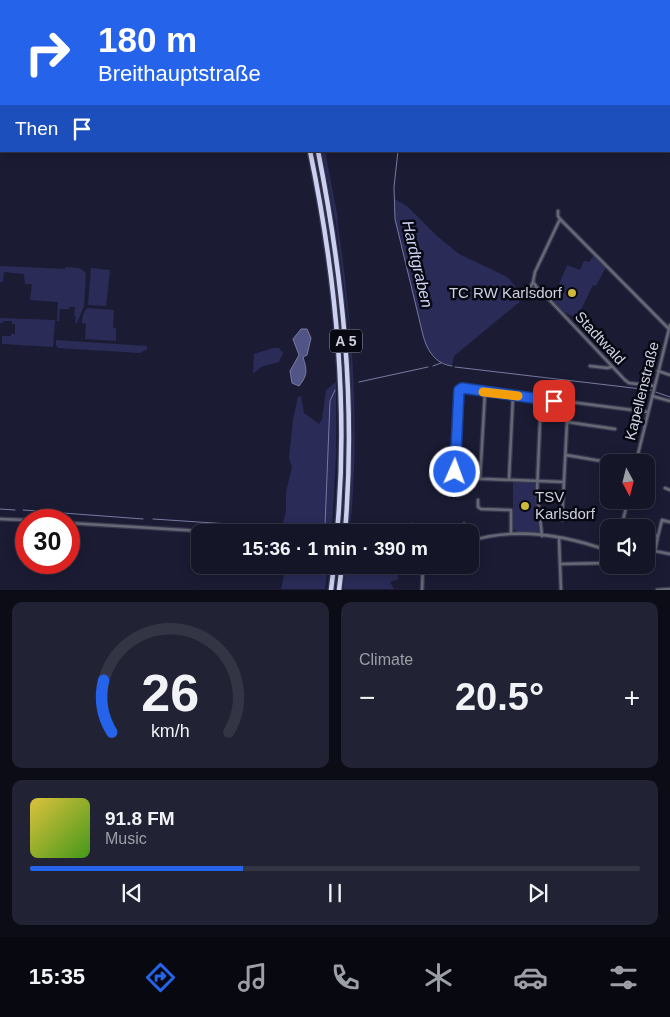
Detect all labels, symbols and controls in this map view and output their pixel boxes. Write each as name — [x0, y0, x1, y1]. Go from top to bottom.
icon: right — [15, 20, 80, 85]
text: 180 m — [98, 20, 197, 59]
text: Breithauptstraße — [98, 61, 261, 86]
icon: arrive — [68, 115, 96, 143]
text: Then — [15, 118, 58, 139]
water label: Hardtgraben — [399, 219, 436, 309]
place label: TC RW Karlsdorf — [449, 284, 563, 301]
marker: TC RW Karlsdorf — [566, 287, 578, 299]
street label: Stadtwald — [572, 308, 629, 368]
road number: A 5 — [330, 330, 362, 352]
street label: Kapellenstraße — [621, 340, 662, 442]
pin — [533, 380, 575, 422]
icon: arrive — [540, 387, 568, 415]
position arrow — [428, 445, 480, 497]
north arrow — [600, 454, 655, 509]
map controls — [600, 454, 655, 574]
place label: TSV Karlsdorf — [535, 488, 596, 522]
marker: TSV Karlsdorf — [519, 500, 531, 512]
speed limit sign: 30 — [15, 509, 80, 574]
button: sound — [600, 519, 655, 574]
text: 15:36 · 1 min · 390 m — [242, 538, 428, 559]
text: Climate — [359, 651, 413, 668]
text: 26 — [142, 664, 199, 722]
text: 20.5° — [455, 676, 544, 718]
text: − — [359, 682, 375, 713]
text: + — [624, 682, 640, 713]
text: km/h — [151, 721, 190, 741]
text: 91.8 FM — [105, 808, 175, 829]
text: Music — [105, 830, 147, 847]
icon: previous — [118, 879, 146, 907]
icon: pause — [321, 879, 349, 907]
icon: next — [524, 879, 552, 907]
icon: directions — [143, 960, 178, 995]
icon: music — [235, 960, 270, 995]
icon: phone — [328, 960, 363, 995]
icon: climate — [421, 960, 456, 995]
icon: car — [513, 960, 548, 995]
icon: filters — [606, 960, 641, 995]
text: 15:35 — [29, 964, 85, 989]

